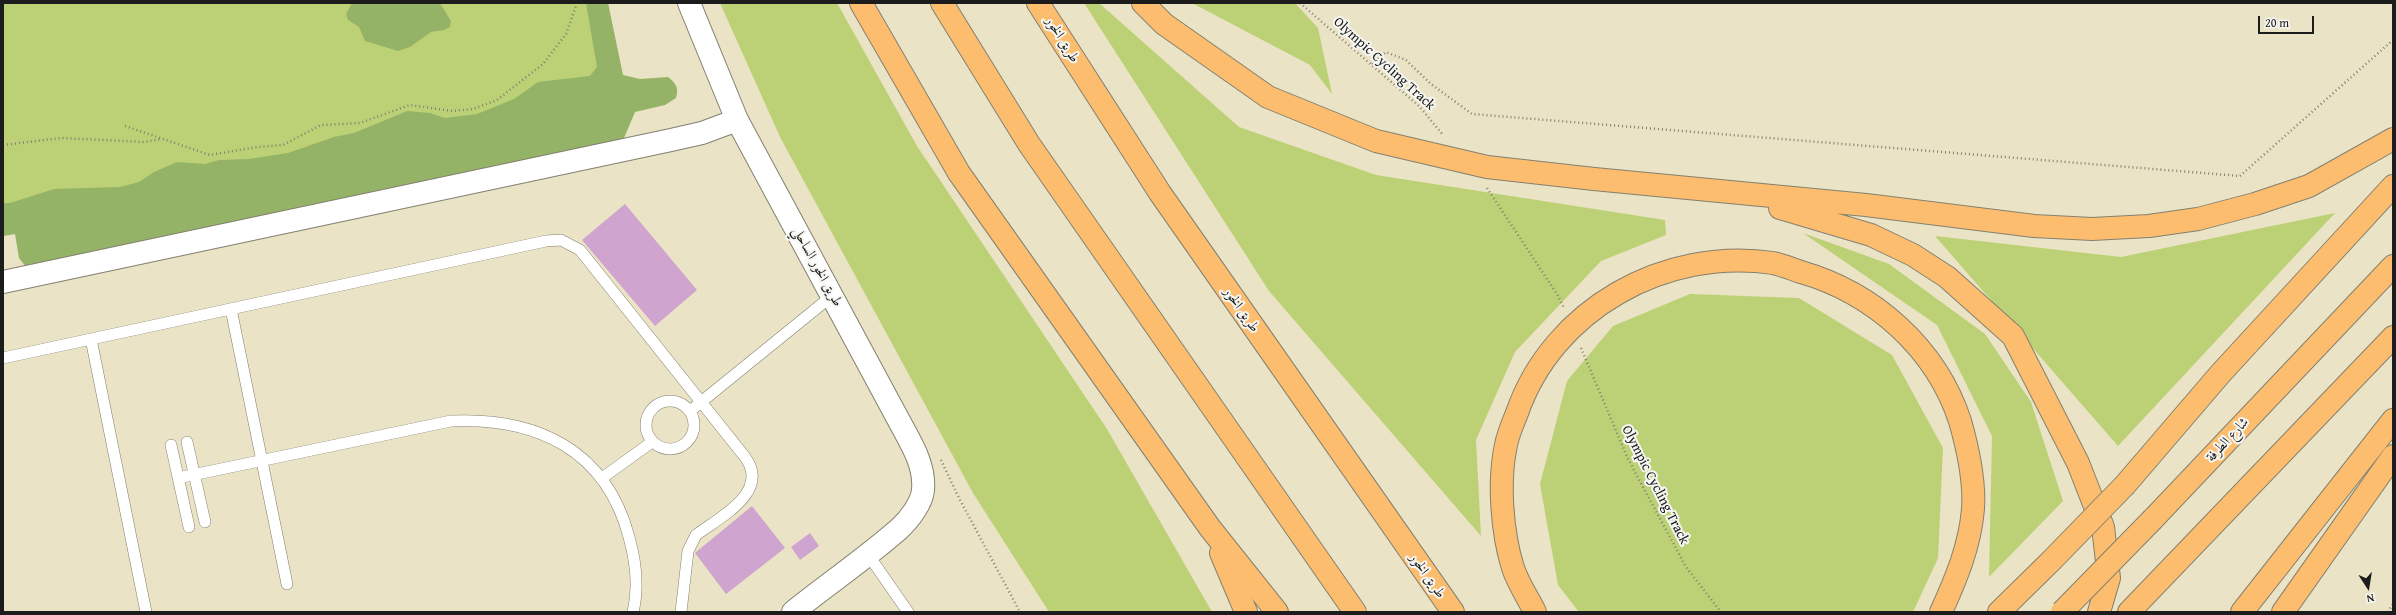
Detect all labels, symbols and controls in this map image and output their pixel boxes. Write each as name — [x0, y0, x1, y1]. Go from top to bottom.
scale bar — [2260, 8, 2316, 34]
street label: طريق الخور — [1041, 14, 1083, 66]
street label: Olympic Cycling Track — [1330, 14, 1438, 114]
text: 20 m — [2265, 14, 2289, 31]
street label: طريق الخور الساحلي — [788, 224, 846, 310]
street label: طريق الخور — [1219, 284, 1263, 336]
street label: شارع الطرفة — [2203, 414, 2253, 466]
street label: Olympic Cycling Track — [1618, 423, 1692, 547]
street label: طريق الخور — [1405, 550, 1449, 602]
north arrow — [2348, 567, 2388, 607]
text: N — [2365, 590, 2376, 607]

